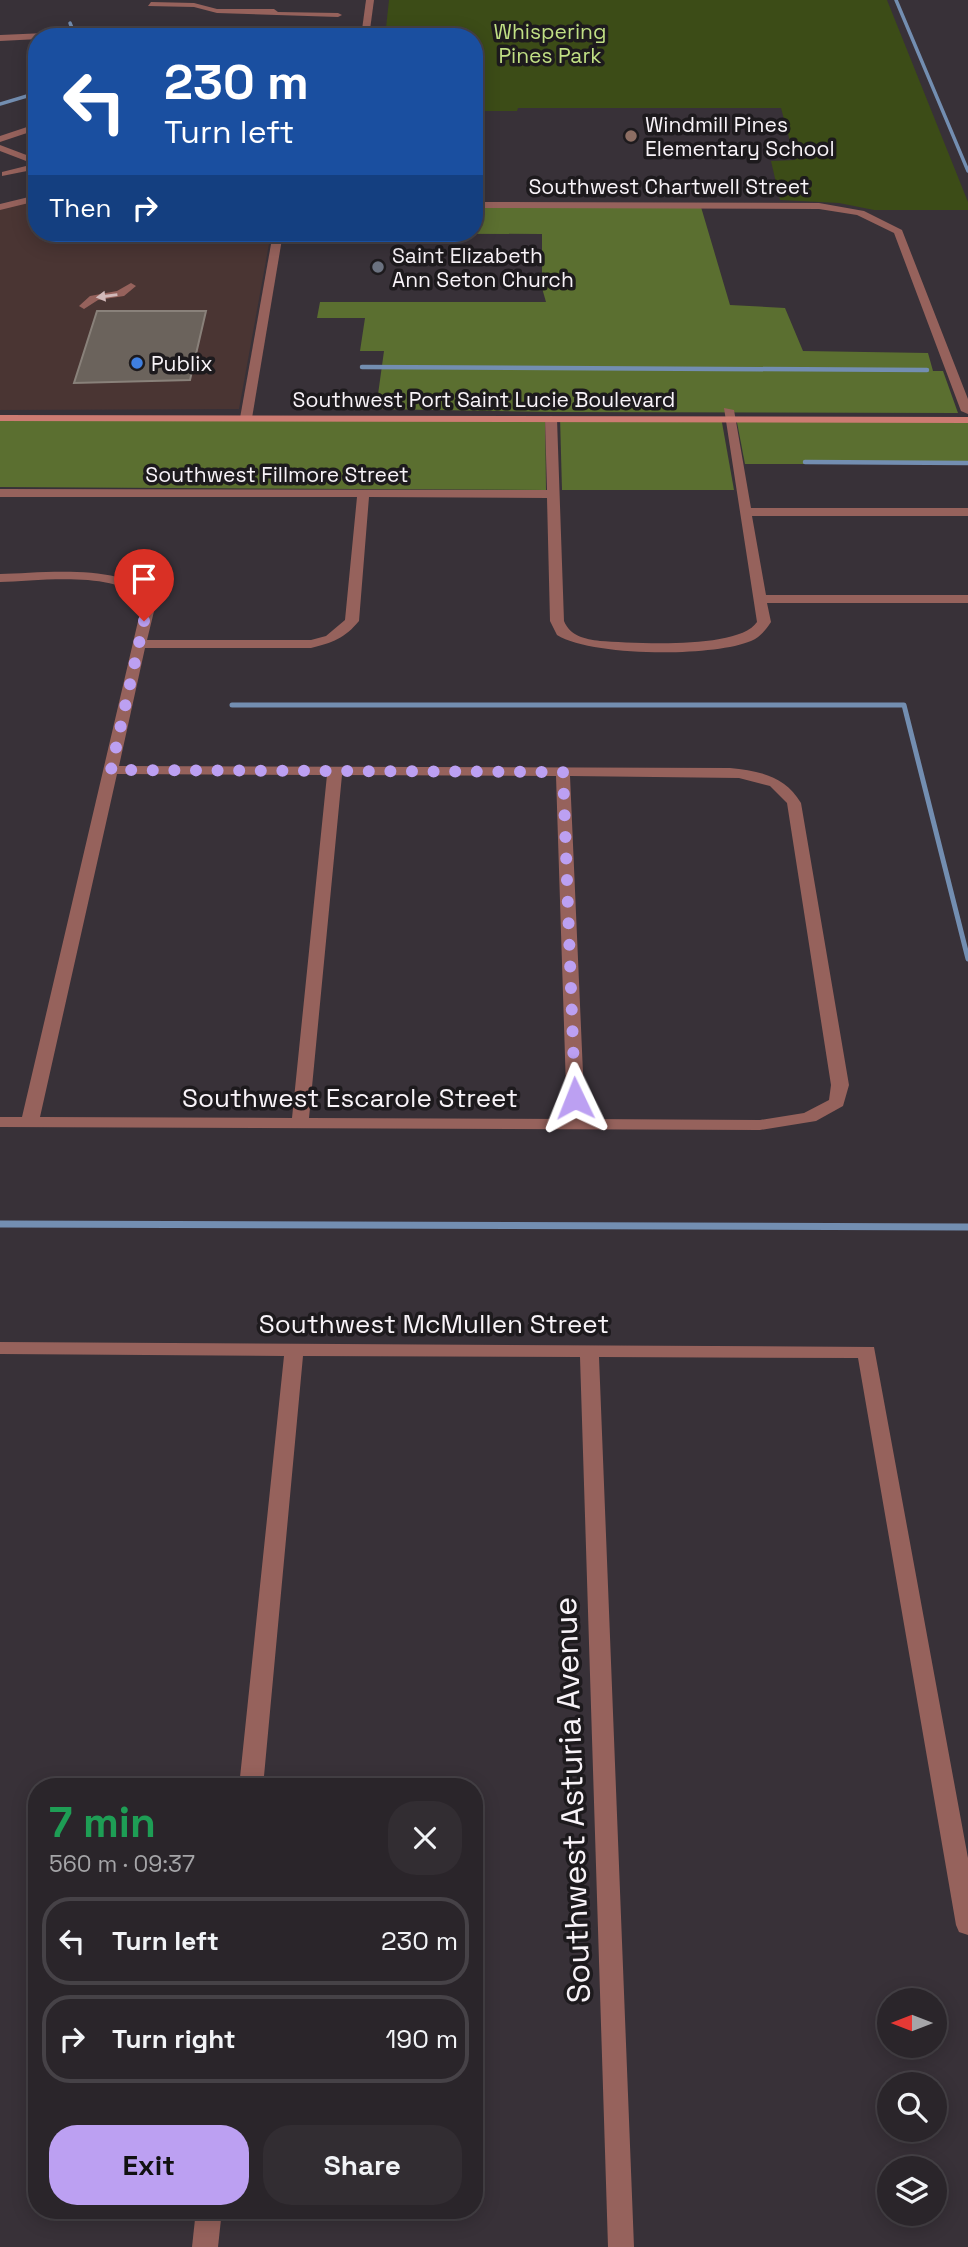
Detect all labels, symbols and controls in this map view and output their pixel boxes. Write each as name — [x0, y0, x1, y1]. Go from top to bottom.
park label: Whispering Pines Park — [494, 18, 606, 69]
text: 230 m — [164, 51, 309, 113]
icon: left — [49, 56, 140, 147]
place label: Windmill Pines Elementary School — [645, 111, 835, 162]
text: Turn left — [164, 112, 294, 152]
marker: Windmill Pines Elementary School — [623, 128, 639, 144]
street label: Southwest Chartwell Street — [529, 173, 809, 200]
icon: right — [126, 189, 164, 227]
text: Then — [49, 191, 112, 225]
place label: Saint Elizabeth Ann Seton Church — [392, 242, 574, 293]
marker: Saint Elizabeth Ann Seton Church — [370, 259, 386, 275]
one-way arrow — [96, 291, 118, 302]
place label: Publix — [151, 350, 213, 377]
marker: Publix — [129, 355, 145, 371]
street label: Southwest Port Saint Lucie Boulevard — [293, 386, 675, 413]
street label: Southwest Fillmore Street — [145, 461, 409, 488]
pin — [114, 549, 174, 621]
icon: arrive — [125, 560, 163, 598]
position arrow — [538, 1061, 612, 1135]
street label: Southwest Escarole Street — [182, 1081, 518, 1115]
street label: Southwest McMullen Street — [259, 1307, 609, 1341]
street label: Southwest Asturia Avenue — [545, 1596, 599, 2004]
text: 7 min — [49, 1796, 156, 1849]
button: close — [388, 1801, 462, 1875]
text: 560 m · 09:37 — [49, 1849, 195, 1879]
icon: left — [53, 1922, 91, 1960]
text: Turn left — [112, 1924, 219, 1958]
text: 230 m — [381, 1924, 458, 1958]
north arrow — [877, 1988, 947, 2058]
map controls — [877, 1988, 947, 2226]
icon: right — [53, 2020, 91, 2058]
text: Turn right — [112, 2022, 236, 2056]
text: 190 m — [386, 2022, 458, 2056]
button: search — [877, 2072, 947, 2142]
button: Exit — [49, 2125, 249, 2205]
button: Share — [263, 2125, 462, 2205]
button: layers — [877, 2156, 947, 2226]

